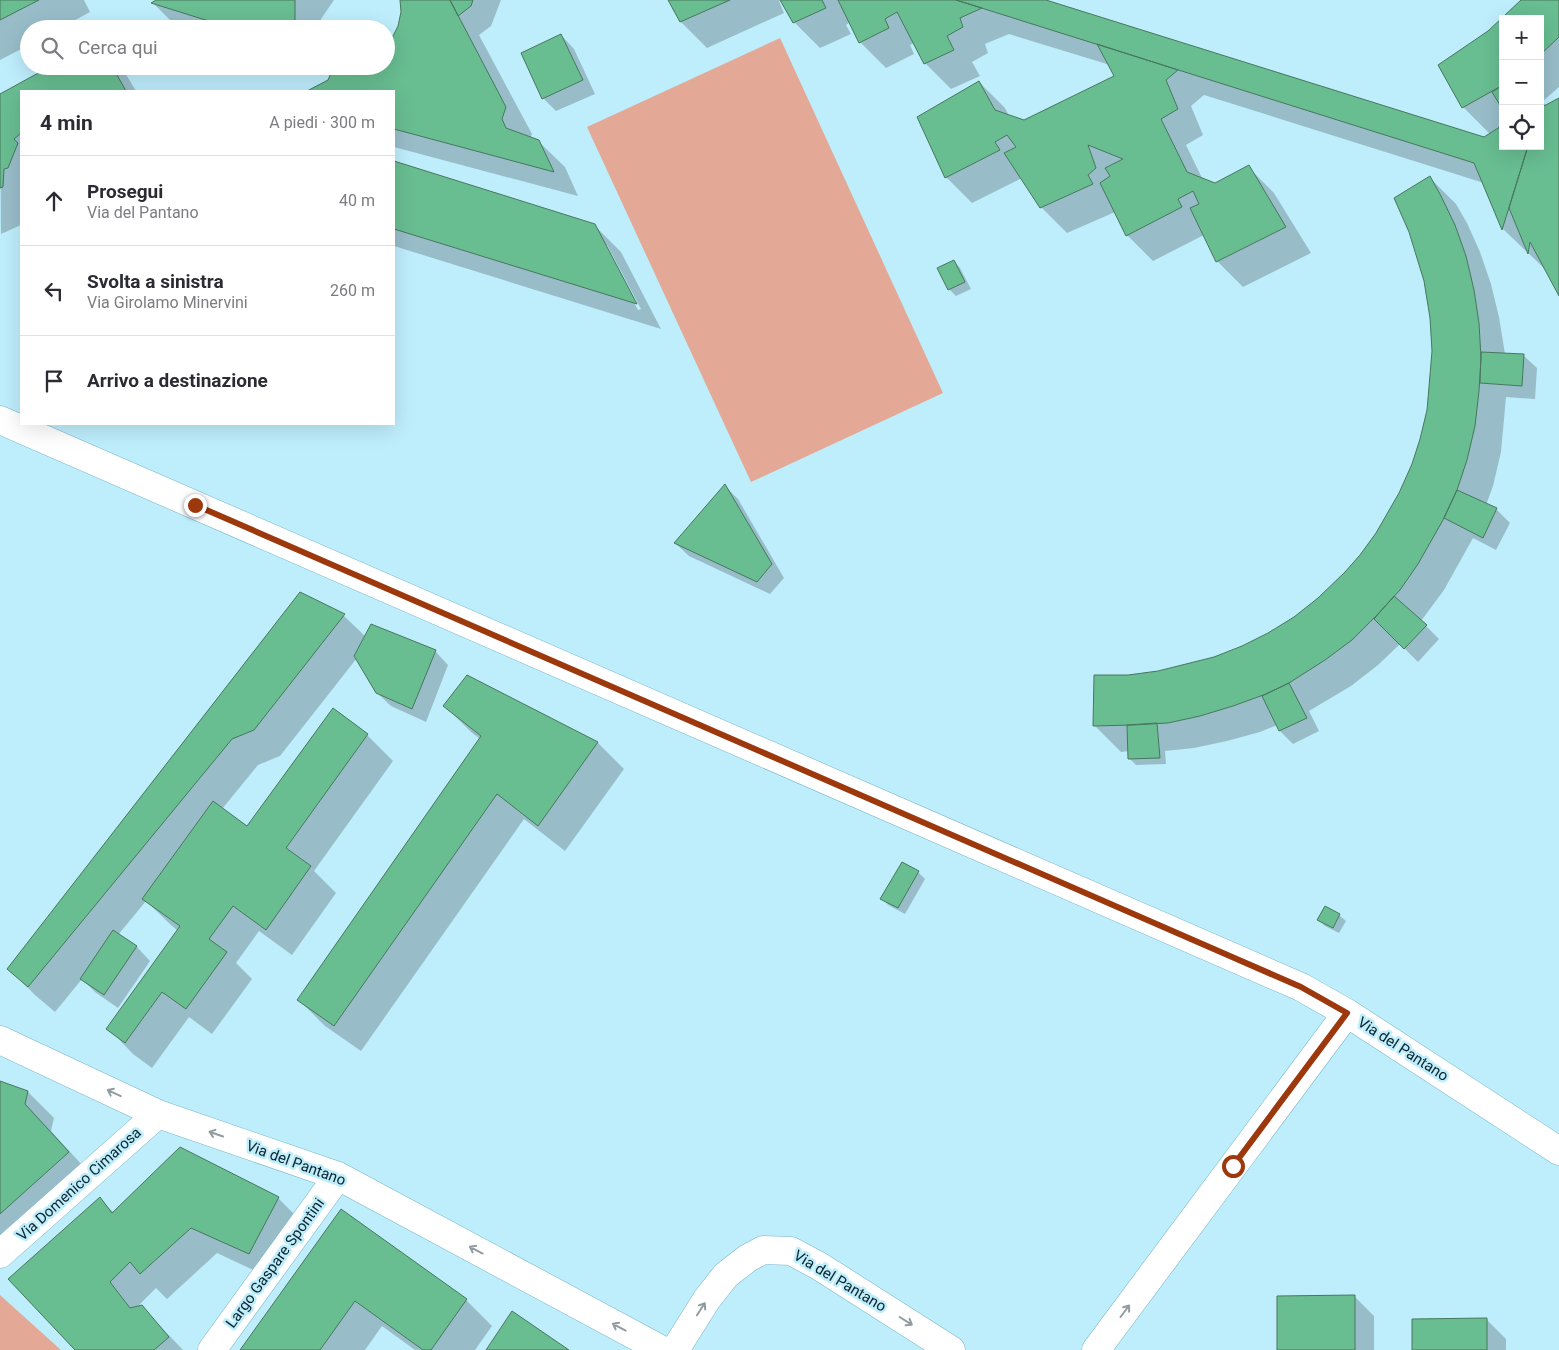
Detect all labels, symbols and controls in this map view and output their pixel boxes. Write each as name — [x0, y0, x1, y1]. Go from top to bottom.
map controls — [1499, 15, 1544, 150]
button: + — [1499, 15, 1544, 60]
search box — [20, 20, 395, 75]
icon: search — [38, 34, 66, 62]
text: Cerca qui — [78, 36, 158, 59]
button: − — [1499, 60, 1544, 105]
button: locate — [1499, 105, 1544, 150]
text: 4 min — [40, 111, 93, 135]
text: A piedi · 300 m — [269, 113, 375, 132]
text: Prosegui — [87, 180, 163, 203]
icon: ahead — [40, 187, 68, 215]
text: 40 m — [339, 191, 375, 210]
text: Via del Pantano — [87, 203, 199, 222]
text: Svolta a sinistra — [87, 270, 224, 293]
icon: left — [40, 277, 68, 305]
text: 260 m — [330, 281, 375, 300]
text: Via Girolamo Minervini — [87, 293, 248, 312]
icon: arrive — [40, 367, 68, 395]
text: Arrivo a destinazione — [87, 369, 268, 392]
route end — [184, 494, 207, 517]
street label: Via del Pantano — [1354, 1013, 1452, 1085]
one-way arrow — [107, 1088, 122, 1098]
street label: Via Domenico Cimarosa — [13, 1124, 145, 1244]
one-way arrow — [209, 1129, 225, 1138]
street label: Via del Pantano — [244, 1137, 348, 1189]
route start — [1222, 1155, 1245, 1178]
street label: Largo Gaspare Spontini — [222, 1195, 328, 1331]
one-way arrow — [468, 1245, 483, 1255]
street label: Via del Pantano — [791, 1246, 889, 1316]
one-way arrow — [696, 1302, 706, 1316]
one-way arrow — [1120, 1304, 1130, 1318]
one-way arrow — [899, 1316, 913, 1327]
one-way arrow — [612, 1322, 627, 1331]

